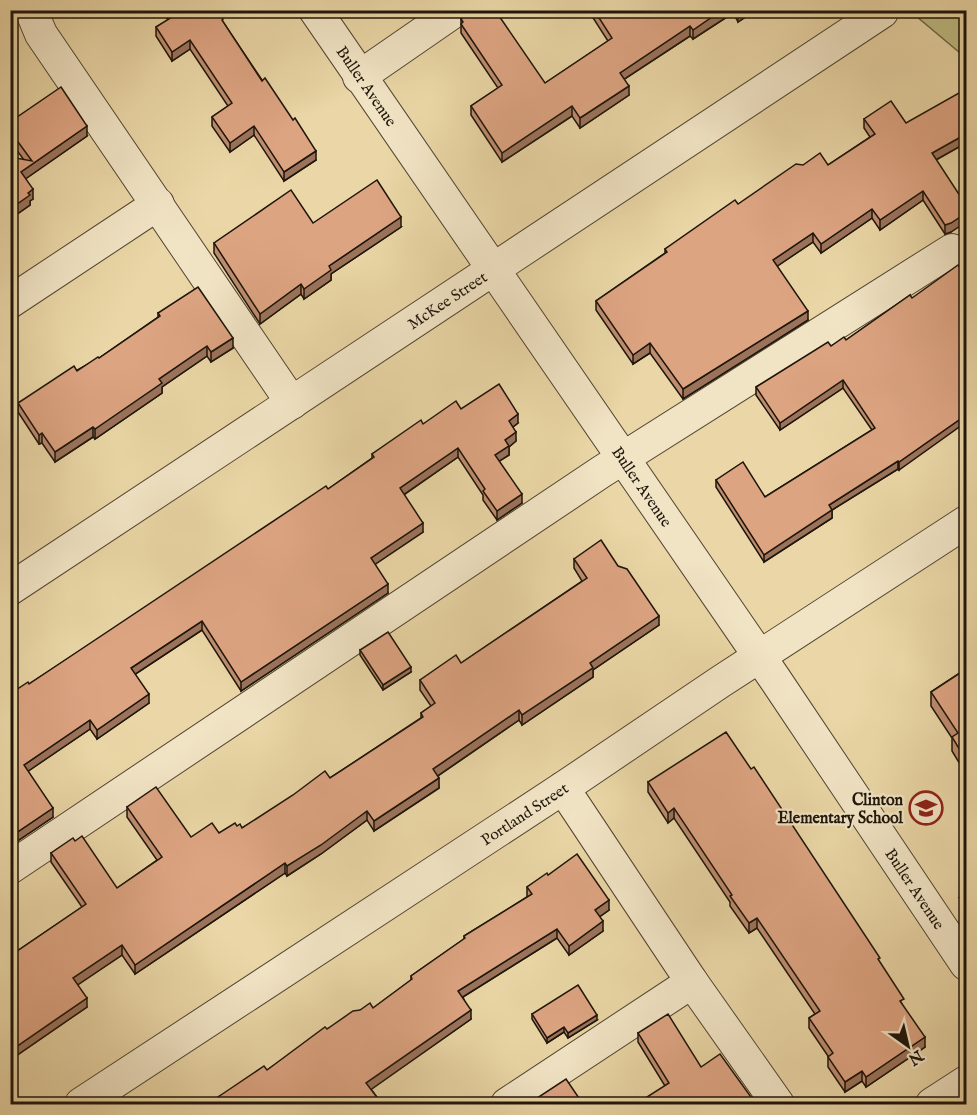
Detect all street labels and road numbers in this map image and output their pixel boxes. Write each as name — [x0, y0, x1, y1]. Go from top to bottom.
street label: Buller Avenue — [331, 43, 400, 131]
street label: McKee Street — [405, 268, 492, 335]
street label: Buller Avenue — [606, 443, 675, 531]
street label: Portland Street — [478, 779, 573, 851]
street label: Buller Avenue — [879, 845, 948, 934]

